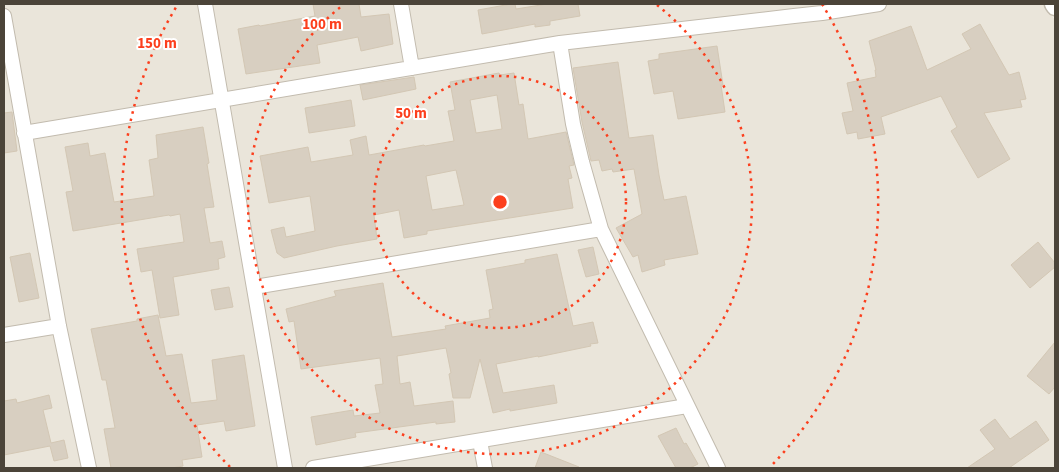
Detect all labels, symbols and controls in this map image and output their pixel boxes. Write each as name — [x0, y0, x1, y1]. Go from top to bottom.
text: 100 m — [302, 14, 342, 35]
text: 150 m — [137, 33, 177, 54]
text: 50 m — [395, 103, 427, 124]
centre of rings — [491, 193, 509, 211]

